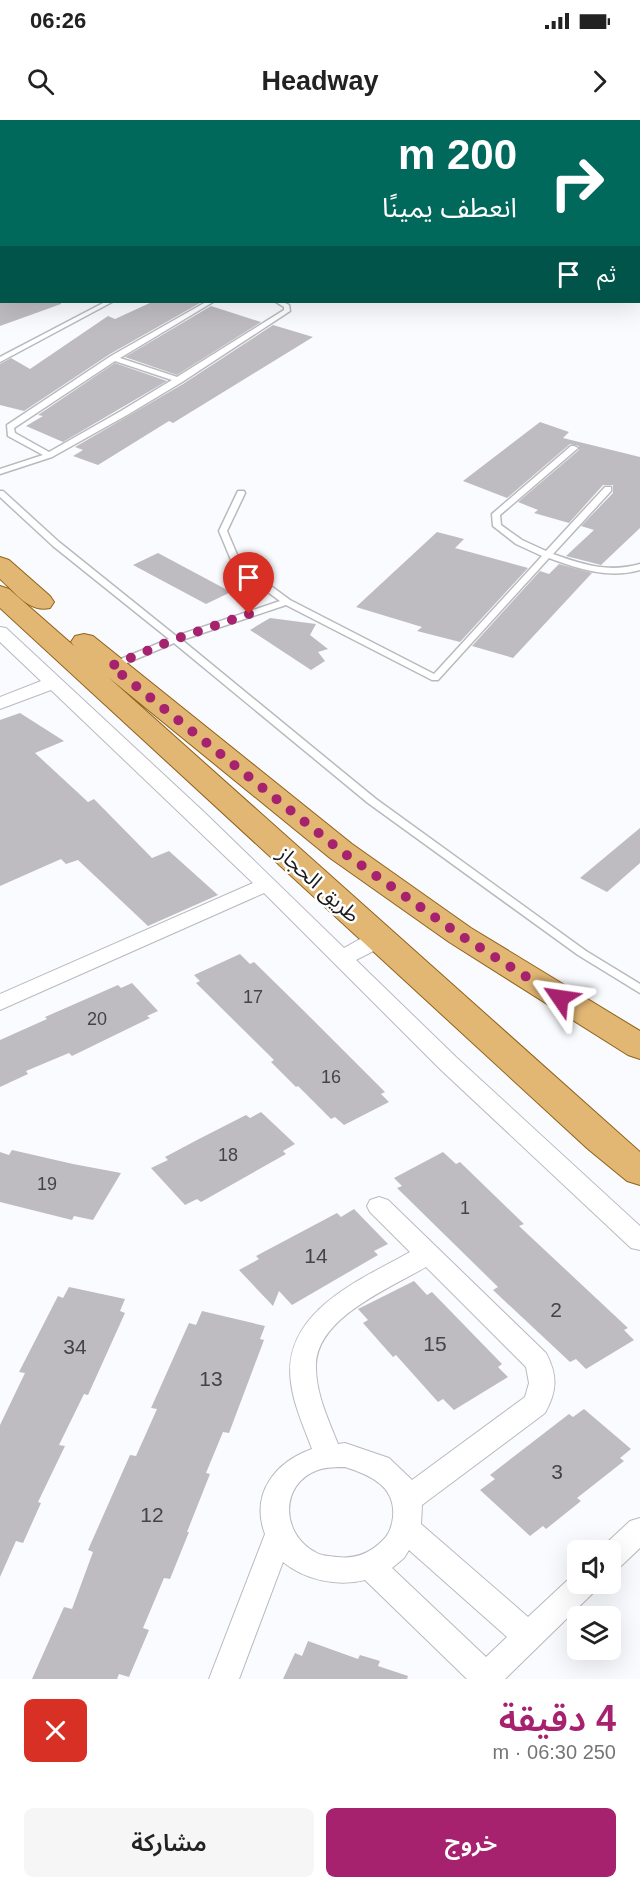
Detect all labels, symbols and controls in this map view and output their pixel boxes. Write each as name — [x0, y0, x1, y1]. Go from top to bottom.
text: 06:26 — [30, 8, 86, 33]
icon: search — [24, 65, 57, 98]
icon: forward — [583, 65, 616, 98]
text: Headway — [261, 66, 379, 96]
text: 200 m — [398, 131, 517, 178]
icon: right — [538, 144, 616, 222]
text: انعطف يمينًا — [382, 193, 517, 223]
icon: arrive — [552, 258, 585, 291]
text: ثم — [597, 262, 616, 287]
pin — [223, 552, 274, 614]
icon: arrive — [232, 561, 265, 594]
street label: طريق الحجاز — [271, 841, 365, 928]
position arrow — [528, 966, 592, 1030]
house number: 17 — [243, 987, 263, 1007]
house number: 20 — [87, 1009, 107, 1029]
house number: 16 — [321, 1067, 341, 1087]
house number: 18 — [218, 1145, 238, 1165]
house number: 19 — [37, 1174, 57, 1194]
house number: 1 — [460, 1198, 470, 1218]
house number: 14 — [304, 1244, 328, 1267]
house number: 2 — [550, 1298, 562, 1321]
house number: 15 — [423, 1332, 447, 1355]
house number: 34 — [63, 1335, 87, 1358]
house number: 13 — [199, 1367, 223, 1390]
house number: 3 — [551, 1460, 563, 1483]
house number: 12 — [140, 1503, 164, 1526]
map controls — [567, 1540, 621, 1660]
button: sound — [567, 1540, 621, 1594]
button: layers — [567, 1606, 621, 1660]
text: 4 دقيقة — [499, 1698, 616, 1739]
button: close — [24, 1699, 87, 1762]
text: 250 m · 06:30 — [493, 1741, 616, 1763]
button: مشاركة — [24, 1808, 314, 1877]
button: خروج — [326, 1808, 616, 1877]

